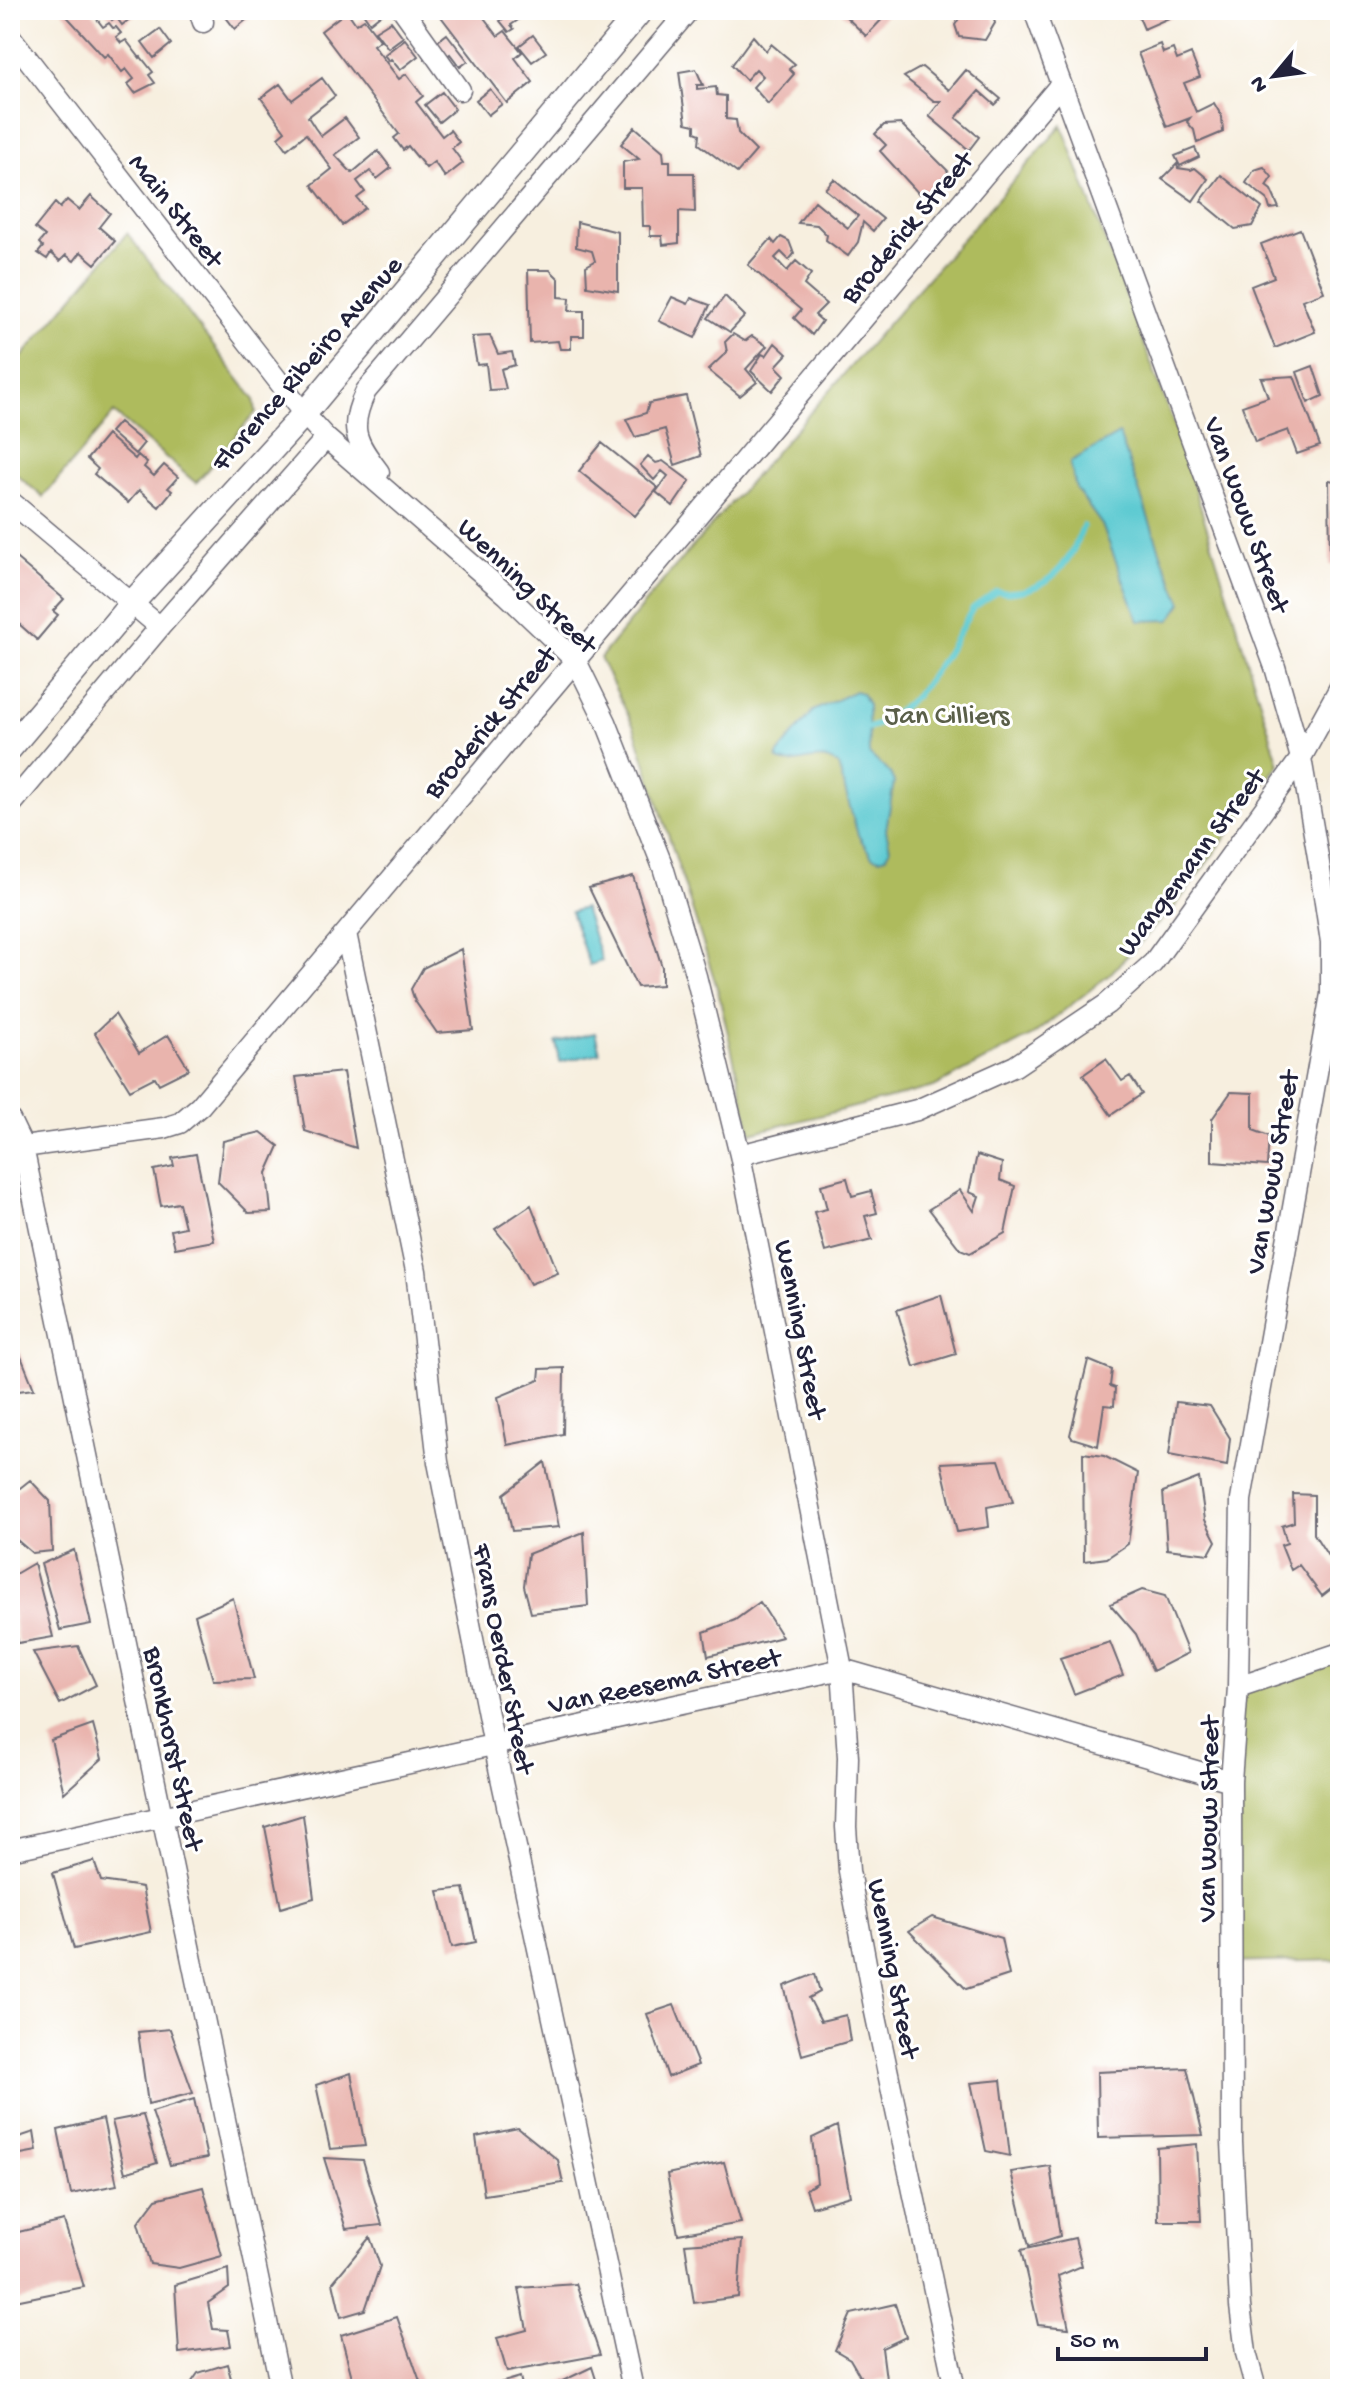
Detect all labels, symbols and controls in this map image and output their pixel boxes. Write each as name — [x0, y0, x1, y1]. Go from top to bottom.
north arrow — [1234, 36, 1314, 116]
text: N — [1245, 71, 1275, 96]
street label: Broderick Street — [834, 144, 983, 313]
street label: Main Street — [120, 148, 231, 277]
street label: Florence Ribeiro Avenue — [205, 250, 411, 480]
street label: Van Wouw Street — [1194, 412, 1296, 620]
street label: Wenning Street — [449, 512, 604, 664]
street label: Broderick Street — [417, 639, 566, 808]
park label: Jan Cilliers — [885, 701, 1010, 734]
street label: Wangemann Street — [1111, 761, 1275, 964]
street label: Van Wouw Street — [1240, 1066, 1309, 1278]
street label: Wenning Street — [765, 1238, 833, 1425]
street label: Frans Oerder Street — [463, 1540, 541, 1779]
street label: Van Reesema Street — [545, 1642, 786, 1724]
street label: Bronkhorst Street — [134, 1643, 210, 1856]
street label: Van Wouw Street — [1192, 1713, 1229, 1923]
street label: Wenning Street — [858, 1877, 926, 2064]
scale bar — [1058, 2311, 1206, 2361]
text: 50 m — [1070, 2328, 1119, 2357]

